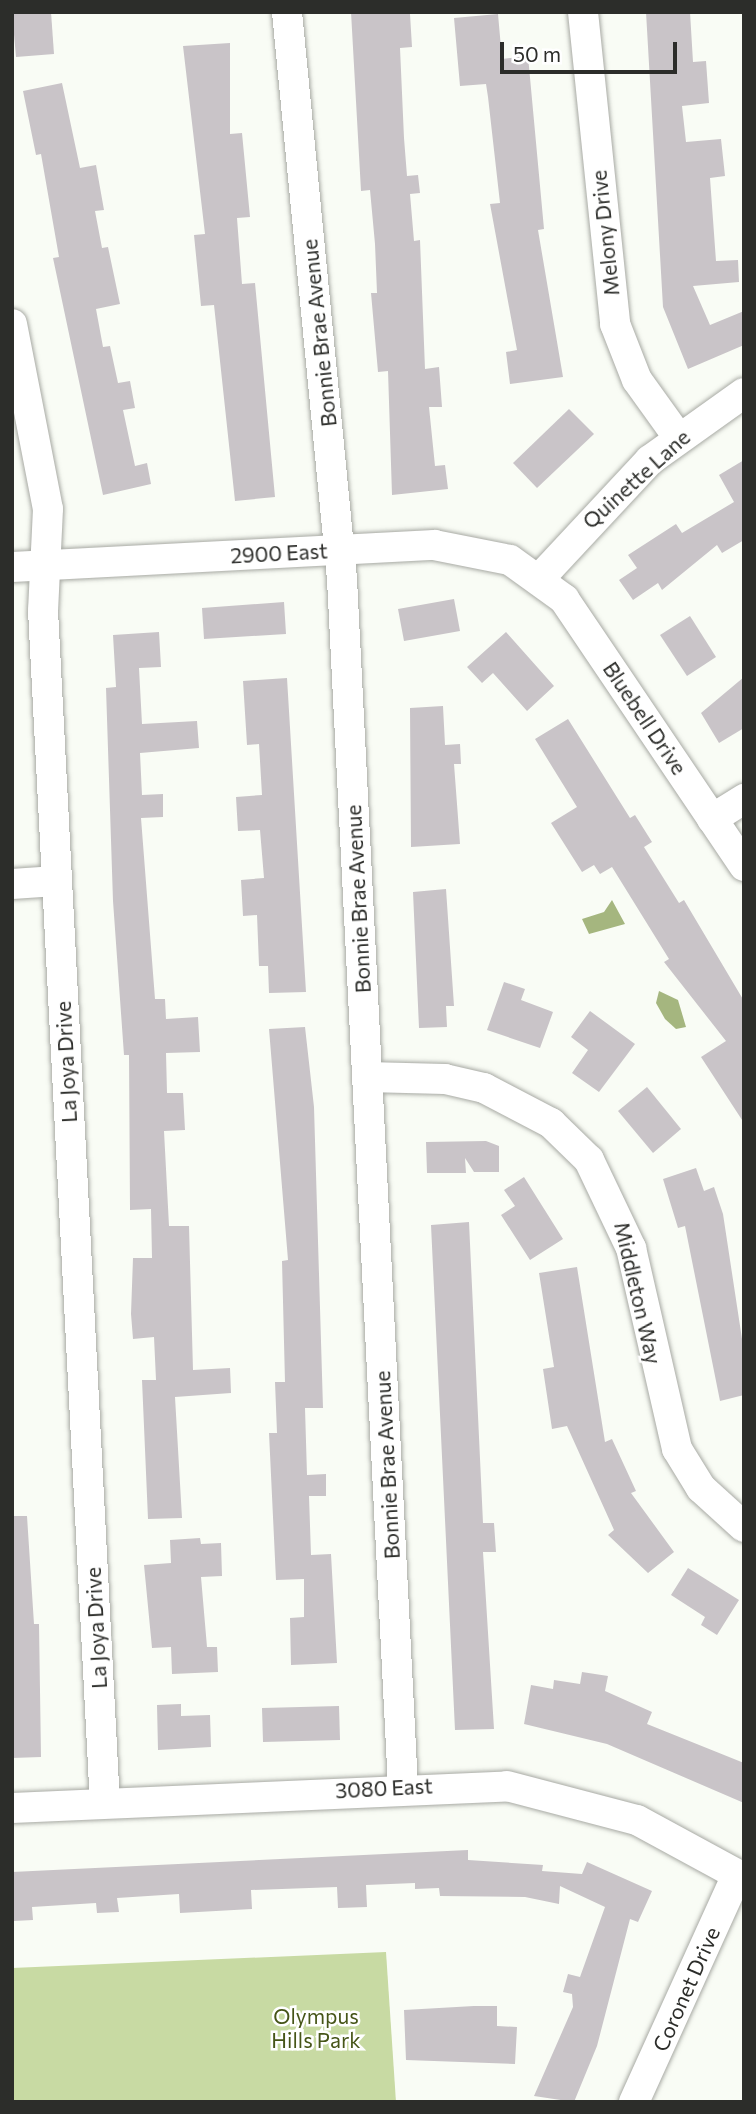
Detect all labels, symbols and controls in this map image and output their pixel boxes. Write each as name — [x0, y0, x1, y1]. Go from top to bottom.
scale bar — [504, 28, 681, 72]
text: 50 m — [513, 41, 561, 66]
street label: Melony Drive — [586, 169, 624, 297]
street label: Bonnie Brae Avenue — [297, 238, 341, 428]
street label: Quinette Lane — [577, 424, 695, 534]
street label: 2900 East — [230, 538, 328, 568]
street label: Bluebell Drive — [598, 657, 692, 779]
street label: Bonnie Brae Avenue — [340, 804, 376, 994]
street label: La Joya Drive — [50, 1001, 82, 1123]
street label: Middleton Way — [609, 1220, 667, 1366]
street label: Bonnie Brae Avenue — [369, 1370, 405, 1560]
street label: La Joya Drive — [80, 1567, 112, 1689]
street label: 3080 East — [335, 1773, 433, 1803]
street label: Coronet Drive — [647, 1923, 725, 2055]
park label: Olympus Hills Park — [271, 2003, 361, 2053]

